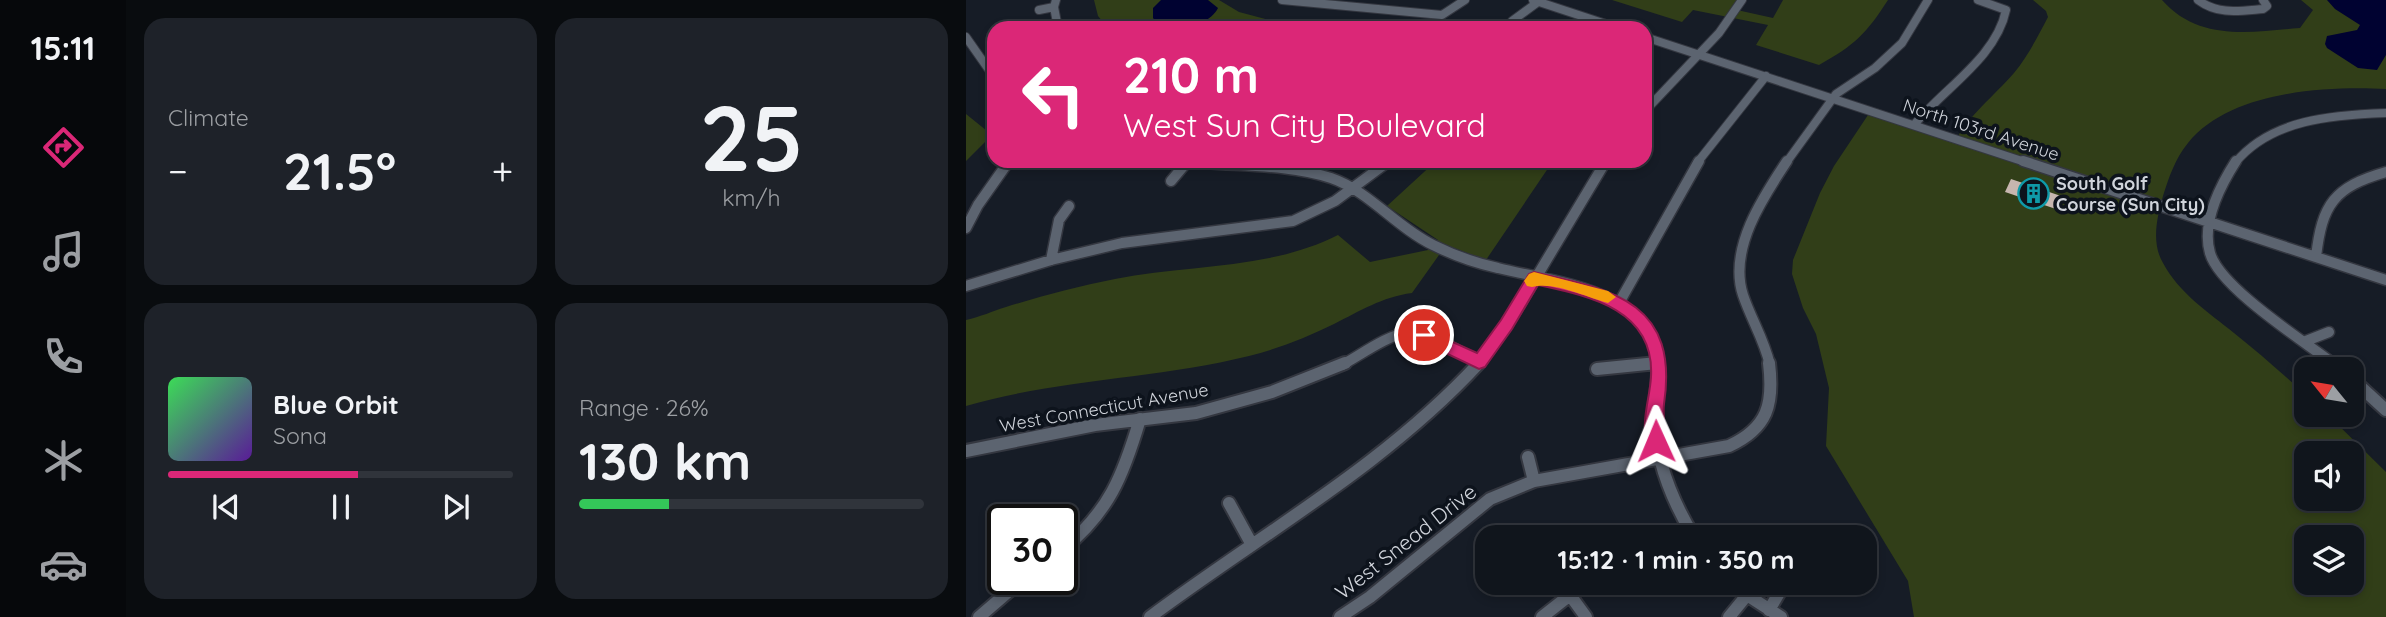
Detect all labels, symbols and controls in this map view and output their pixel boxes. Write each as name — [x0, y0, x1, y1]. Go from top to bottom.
text: 15:11 — [31, 28, 95, 68]
text: 210 m — [1123, 44, 1259, 105]
icon: left — [1008, 49, 1099, 140]
text: 25 — [699, 80, 804, 194]
street label: North 103rd Avenue — [1900, 93, 2062, 166]
text: Climate — [168, 103, 249, 132]
text: West Sun City Boulevard — [1123, 105, 1486, 145]
icon: directions — [39, 123, 88, 172]
text: 21.5° — [283, 138, 396, 203]
text: − — [168, 147, 188, 195]
text: + — [492, 147, 513, 195]
place label: South Golf Course (Sun City) — [2056, 172, 2205, 216]
building icon: South Golf Course (Sun City) — [2016, 177, 2050, 211]
text: km/h — [722, 183, 781, 212]
icon: music — [39, 227, 88, 276]
pin — [1394, 305, 1454, 365]
icon: arrive — [1405, 316, 1443, 354]
icon: phone — [39, 332, 88, 381]
north arrow — [2294, 357, 2364, 427]
map controls — [2294, 357, 2364, 595]
street label: West Connecticut Avenue — [998, 378, 1210, 437]
text: Blue Orbit — [273, 388, 399, 421]
text: Range · 26% — [579, 393, 709, 422]
position arrow — [1619, 404, 1693, 478]
text: Sona — [273, 421, 327, 450]
text: 130 km — [579, 428, 751, 493]
icon: climate — [39, 436, 88, 485]
button: sound — [2294, 441, 2364, 511]
street label: West Snead Drive — [1330, 478, 1481, 604]
icon: previous — [207, 488, 245, 526]
icon: pause — [322, 488, 360, 526]
icon: next — [437, 488, 475, 526]
speed limit sign: 30 — [987, 504, 1078, 595]
button: layers — [2294, 525, 2364, 595]
icon: car — [39, 540, 88, 589]
text: 15:12 · 1 min · 350 m — [1558, 543, 1794, 576]

